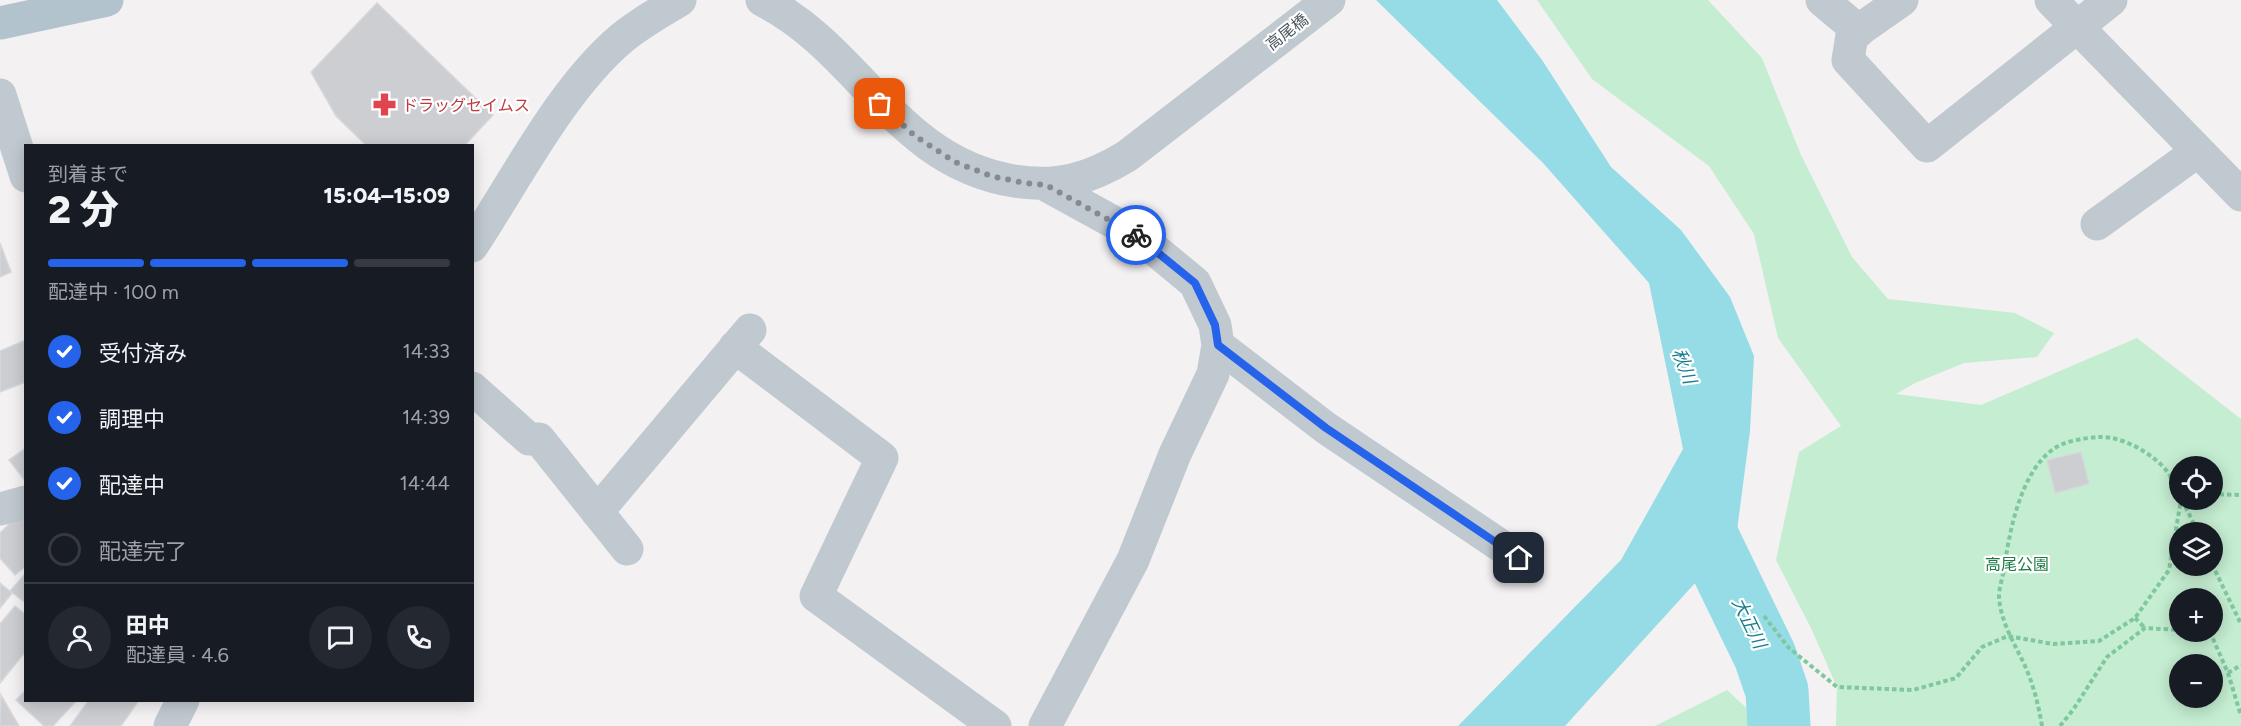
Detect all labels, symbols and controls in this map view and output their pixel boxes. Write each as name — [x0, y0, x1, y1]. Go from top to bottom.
street label: 高尾橋 — [1262, 10, 1312, 54]
pin — [854, 78, 905, 129]
icon: bag — [863, 87, 896, 120]
pharmacy icon: ドラッグセイムス — [371, 92, 397, 118]
place label: ドラッグセイムス — [402, 96, 530, 115]
text: 到着まで — [48, 162, 128, 186]
text: 15:04–15:09 — [324, 182, 450, 209]
text: 2 分 — [48, 186, 119, 233]
courier — [1106, 205, 1166, 265]
icon: bike — [1120, 219, 1153, 252]
text: 配達中 · 100 m — [48, 280, 179, 304]
icon: check — [48, 335, 81, 368]
text: 14:33 — [403, 339, 450, 363]
text: 受付済み — [99, 340, 187, 367]
water label: 秋川 — [1667, 345, 1701, 389]
icon: check — [48, 401, 81, 434]
text: 14:39 — [402, 405, 450, 429]
text: 調理中 — [99, 406, 165, 433]
map controls — [2169, 456, 2223, 708]
button: locate — [2169, 456, 2223, 510]
icon: check — [48, 467, 81, 500]
text: 14:44 — [399, 471, 450, 495]
text: 配達中 — [99, 472, 165, 499]
button: layers — [2169, 522, 2223, 576]
pin — [1493, 532, 1544, 583]
text: 配達完了 — [99, 538, 187, 565]
icon: home — [1502, 541, 1535, 574]
park label: 高尾公園 — [1985, 555, 2049, 574]
button: + — [2169, 588, 2223, 642]
water label: 大正川 — [1727, 594, 1772, 654]
button: person — [48, 606, 111, 669]
button: chat — [309, 606, 372, 669]
button: phone — [387, 606, 450, 669]
text: 田中 — [126, 612, 170, 639]
text: 配達員 · 4.6 — [126, 643, 229, 667]
button: − — [2169, 654, 2223, 708]

